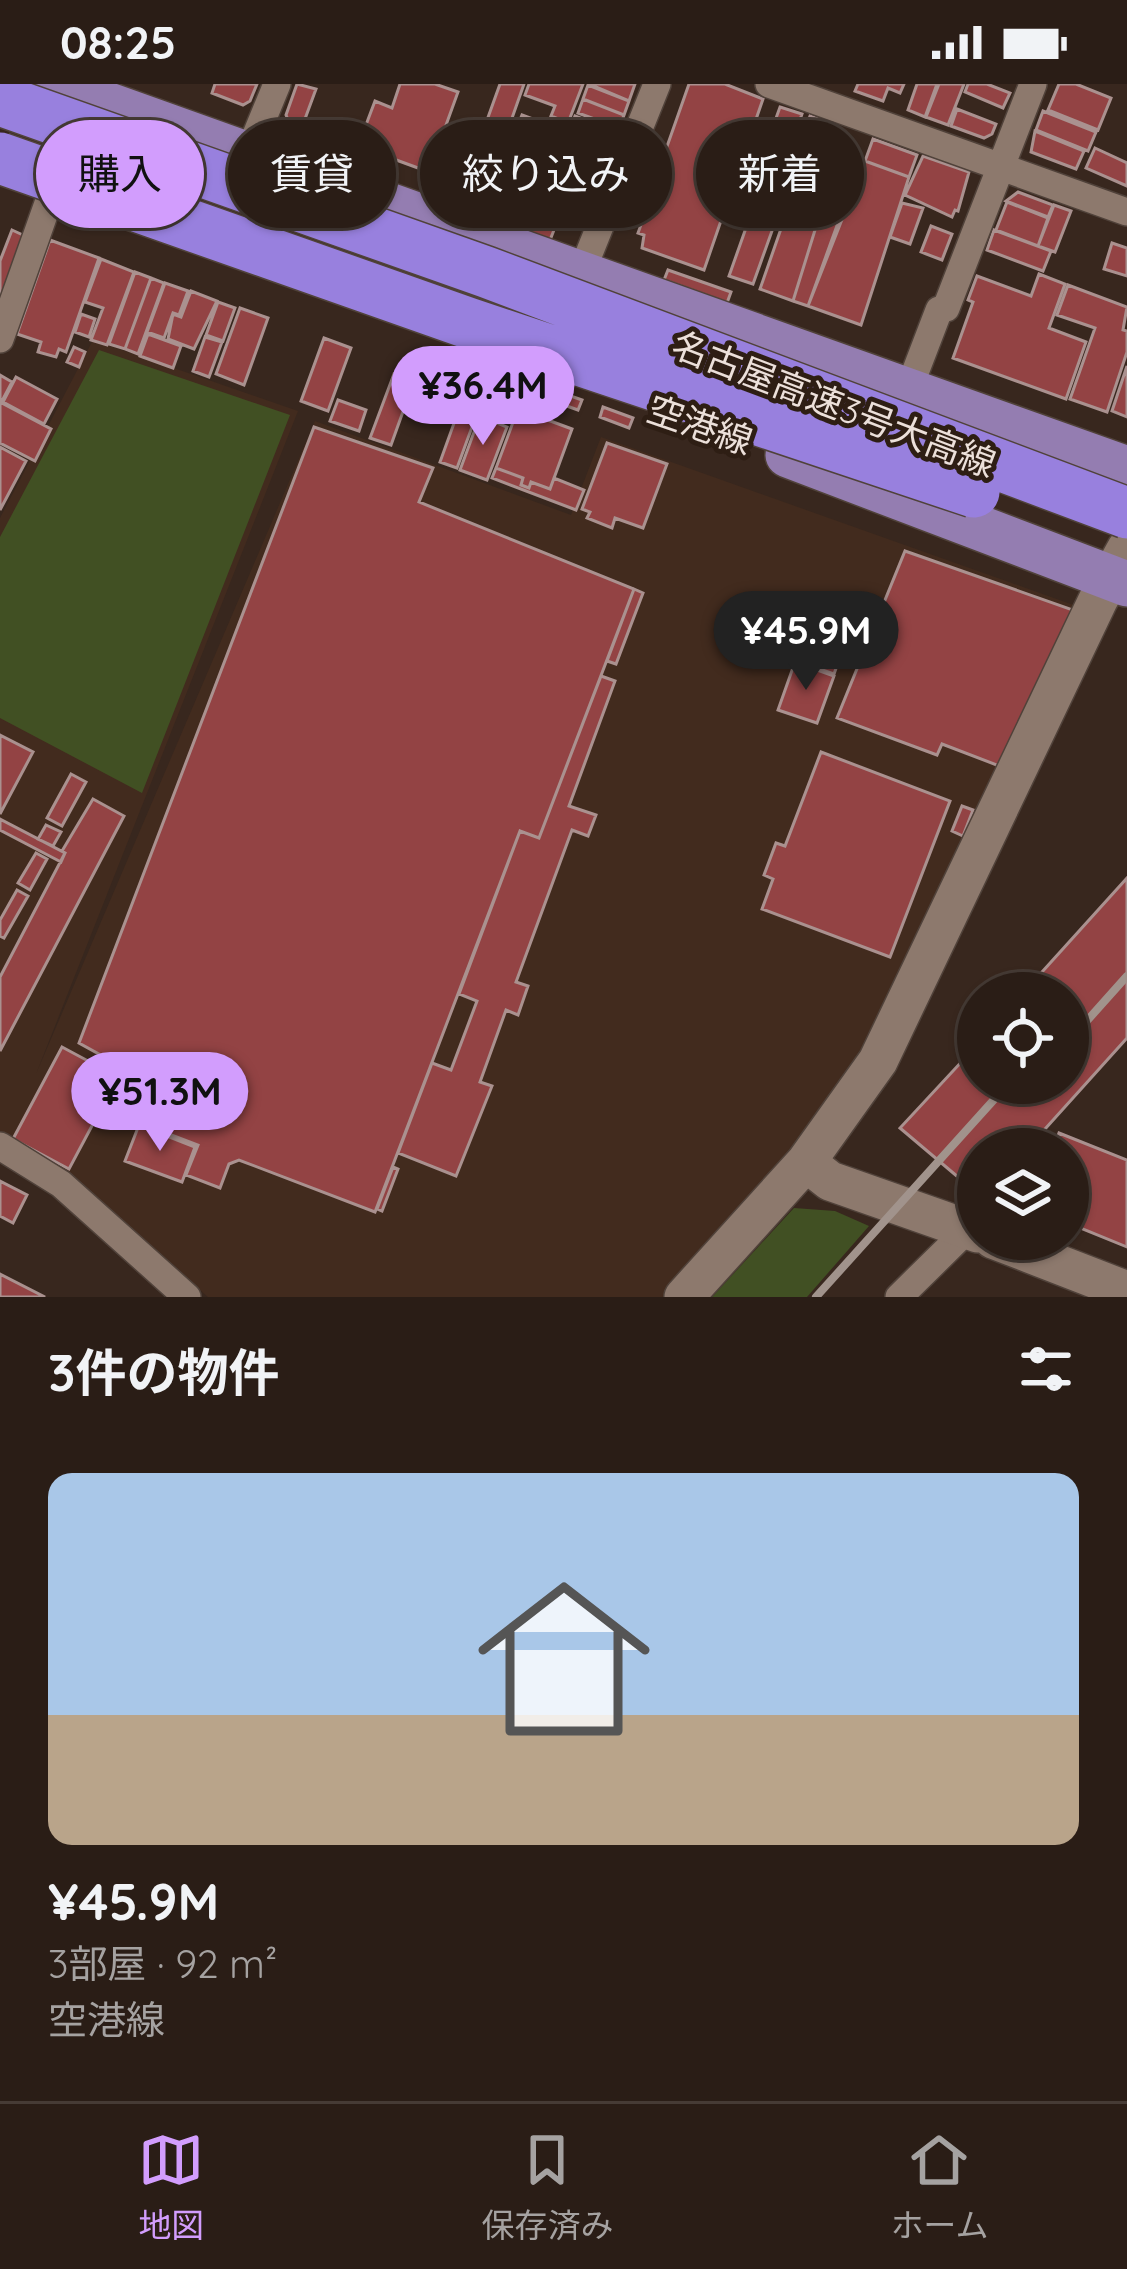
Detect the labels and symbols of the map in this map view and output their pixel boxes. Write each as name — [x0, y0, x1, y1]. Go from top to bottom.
street label: 名古屋高速3号大高線 — [666, 321, 1002, 486]
pin: ¥36.4M — [385, 346, 581, 448]
street label: 空港線 — [642, 386, 759, 463]
pin: ¥45.9M — [708, 591, 904, 693]
pin: ¥51.3M — [62, 1052, 258, 1154]

